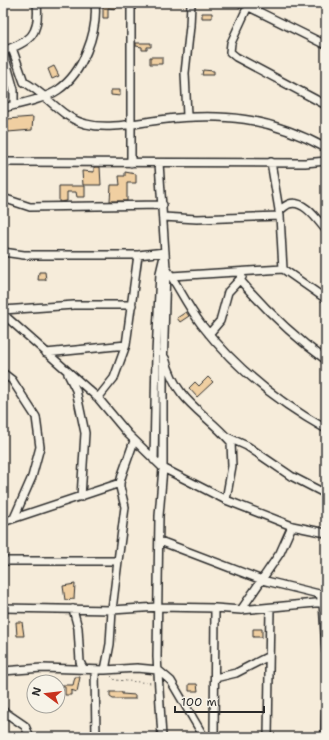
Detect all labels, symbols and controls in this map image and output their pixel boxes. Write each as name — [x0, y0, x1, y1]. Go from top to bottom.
north arrow — [26, 674, 66, 714]
text: N — [28, 685, 45, 698]
scale bar — [175, 688, 264, 714]
text: 100 m — [181, 694, 217, 710]

